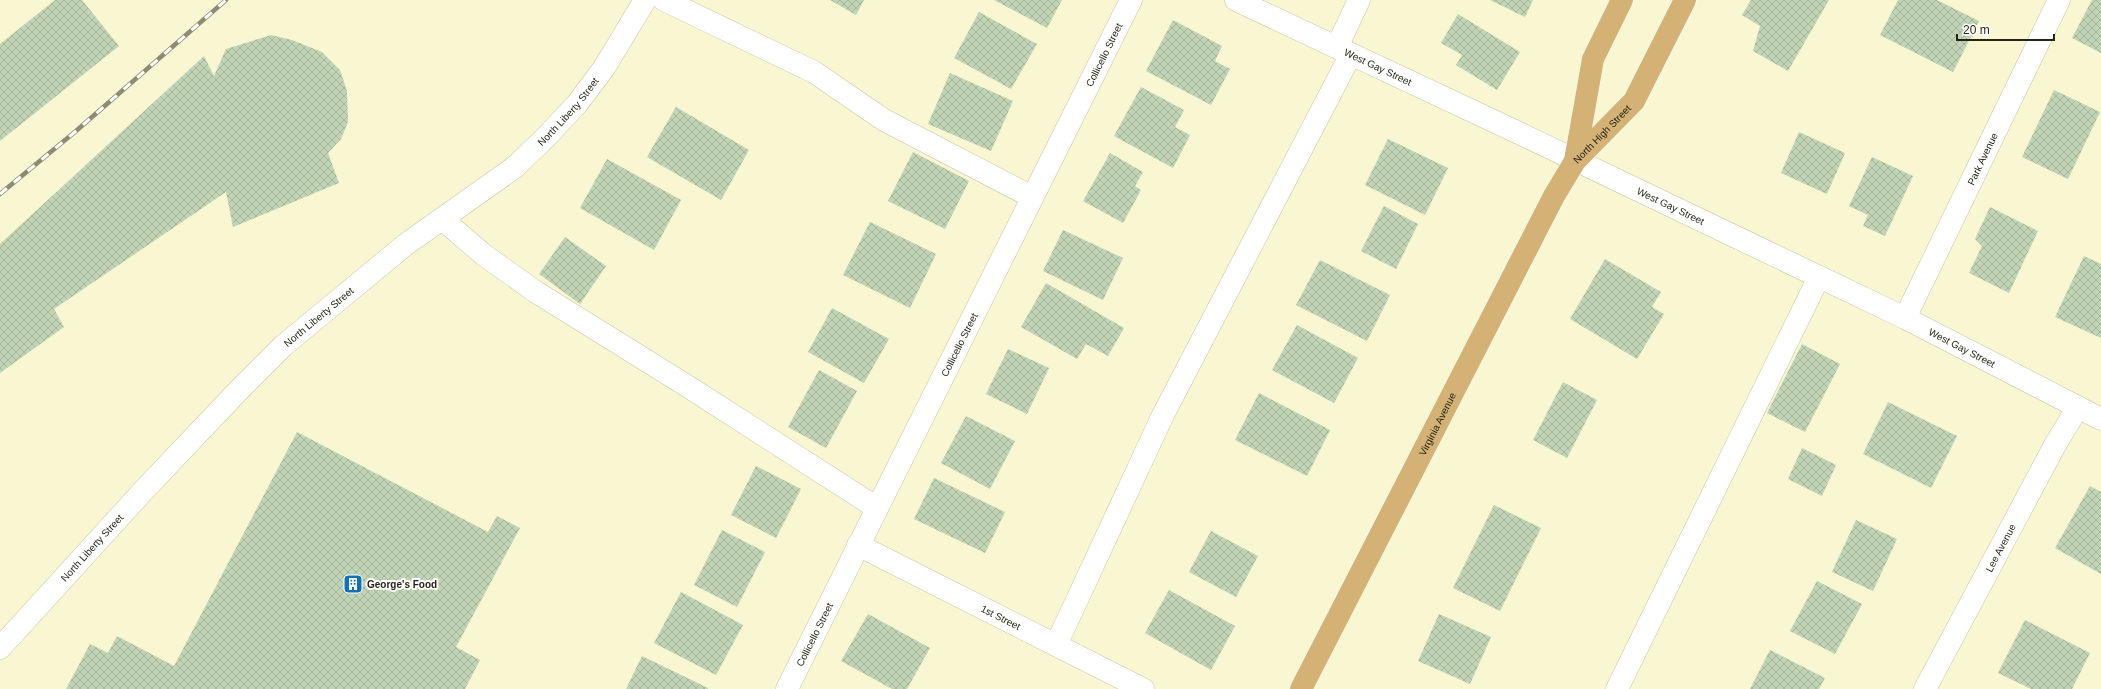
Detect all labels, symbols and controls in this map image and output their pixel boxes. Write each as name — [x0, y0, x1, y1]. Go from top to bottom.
scale bar — [1957, 16, 2054, 42]
street label: Collicello Street — [1083, 21, 1124, 88]
text: 20 m — [1963, 23, 1990, 37]
street label: West Gay Street — [1343, 46, 1414, 87]
street label: North Liberty Street — [535, 75, 601, 148]
street label: North High Street — [1571, 102, 1633, 165]
street label: Park Avenue — [1965, 130, 2000, 187]
street label: West Gay Street — [1635, 185, 1706, 227]
street label: North Liberty Street — [282, 285, 356, 349]
street label: Collicello Street — [939, 311, 980, 378]
street label: West Gay Street — [1927, 326, 1997, 369]
street label: Virginia Avenue — [1416, 390, 1458, 457]
street label: North Liberty Street — [58, 512, 125, 583]
street label: Lee Avenue — [1983, 522, 2018, 574]
building icon: George's Food — [342, 573, 364, 595]
place label: George's Food — [367, 579, 437, 590]
street label: Collicello Street — [794, 601, 835, 668]
street label: 1st Street — [979, 603, 1023, 632]

